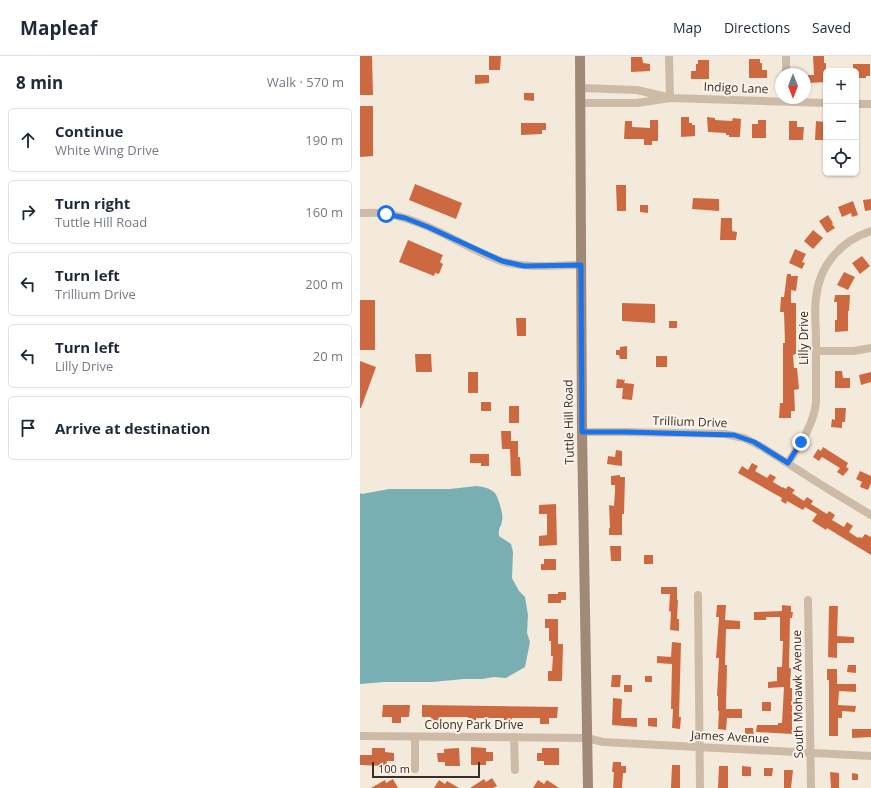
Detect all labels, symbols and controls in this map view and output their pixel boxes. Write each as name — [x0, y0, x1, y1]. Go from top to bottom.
text: Mapleaf — [20, 15, 97, 41]
text: Map — [673, 18, 702, 37]
text: Directions — [724, 18, 790, 37]
text: Saved — [812, 18, 851, 37]
north arrow — [775, 68, 811, 104]
map controls — [823, 68, 859, 176]
button: + — [823, 68, 859, 104]
text: 8 min — [16, 71, 63, 94]
text: Walk · 570 m — [267, 73, 344, 91]
street label: Indigo Lane — [703, 78, 769, 97]
button: − — [823, 104, 859, 140]
text: Continue — [55, 121, 123, 141]
icon: ahead — [17, 129, 39, 151]
text: 190 m — [305, 131, 343, 149]
button: locate — [823, 140, 859, 176]
text: White Wing Drive — [55, 141, 159, 159]
text: Turn right — [55, 193, 130, 213]
icon: right — [17, 201, 39, 223]
text: 160 m — [305, 203, 343, 221]
route start — [377, 205, 395, 223]
text: Tuttle Hill Road — [55, 213, 147, 231]
text: Turn left — [55, 265, 120, 285]
icon: left — [17, 273, 39, 295]
text: 200 m — [305, 275, 343, 293]
text: Trillium Drive — [55, 285, 136, 303]
street label: Lilly Drive — [795, 311, 812, 365]
text: Turn left — [55, 337, 120, 357]
icon: left — [17, 345, 39, 367]
text: 20 m — [313, 347, 343, 365]
text: Lilly Drive — [55, 357, 113, 375]
street label: Tuttle Hill Road — [559, 379, 578, 465]
street label: Trillium Drive — [652, 412, 728, 431]
icon: arrive — [17, 417, 39, 439]
text: Arrive at destination — [55, 418, 210, 438]
route end — [792, 433, 810, 451]
street label: South Mohawk Avenue — [788, 629, 807, 758]
street label: Colony Park Drive — [424, 716, 524, 733]
street label: James Avenue — [689, 726, 770, 747]
scale bar — [372, 760, 480, 779]
text: 100 m — [378, 761, 410, 776]

